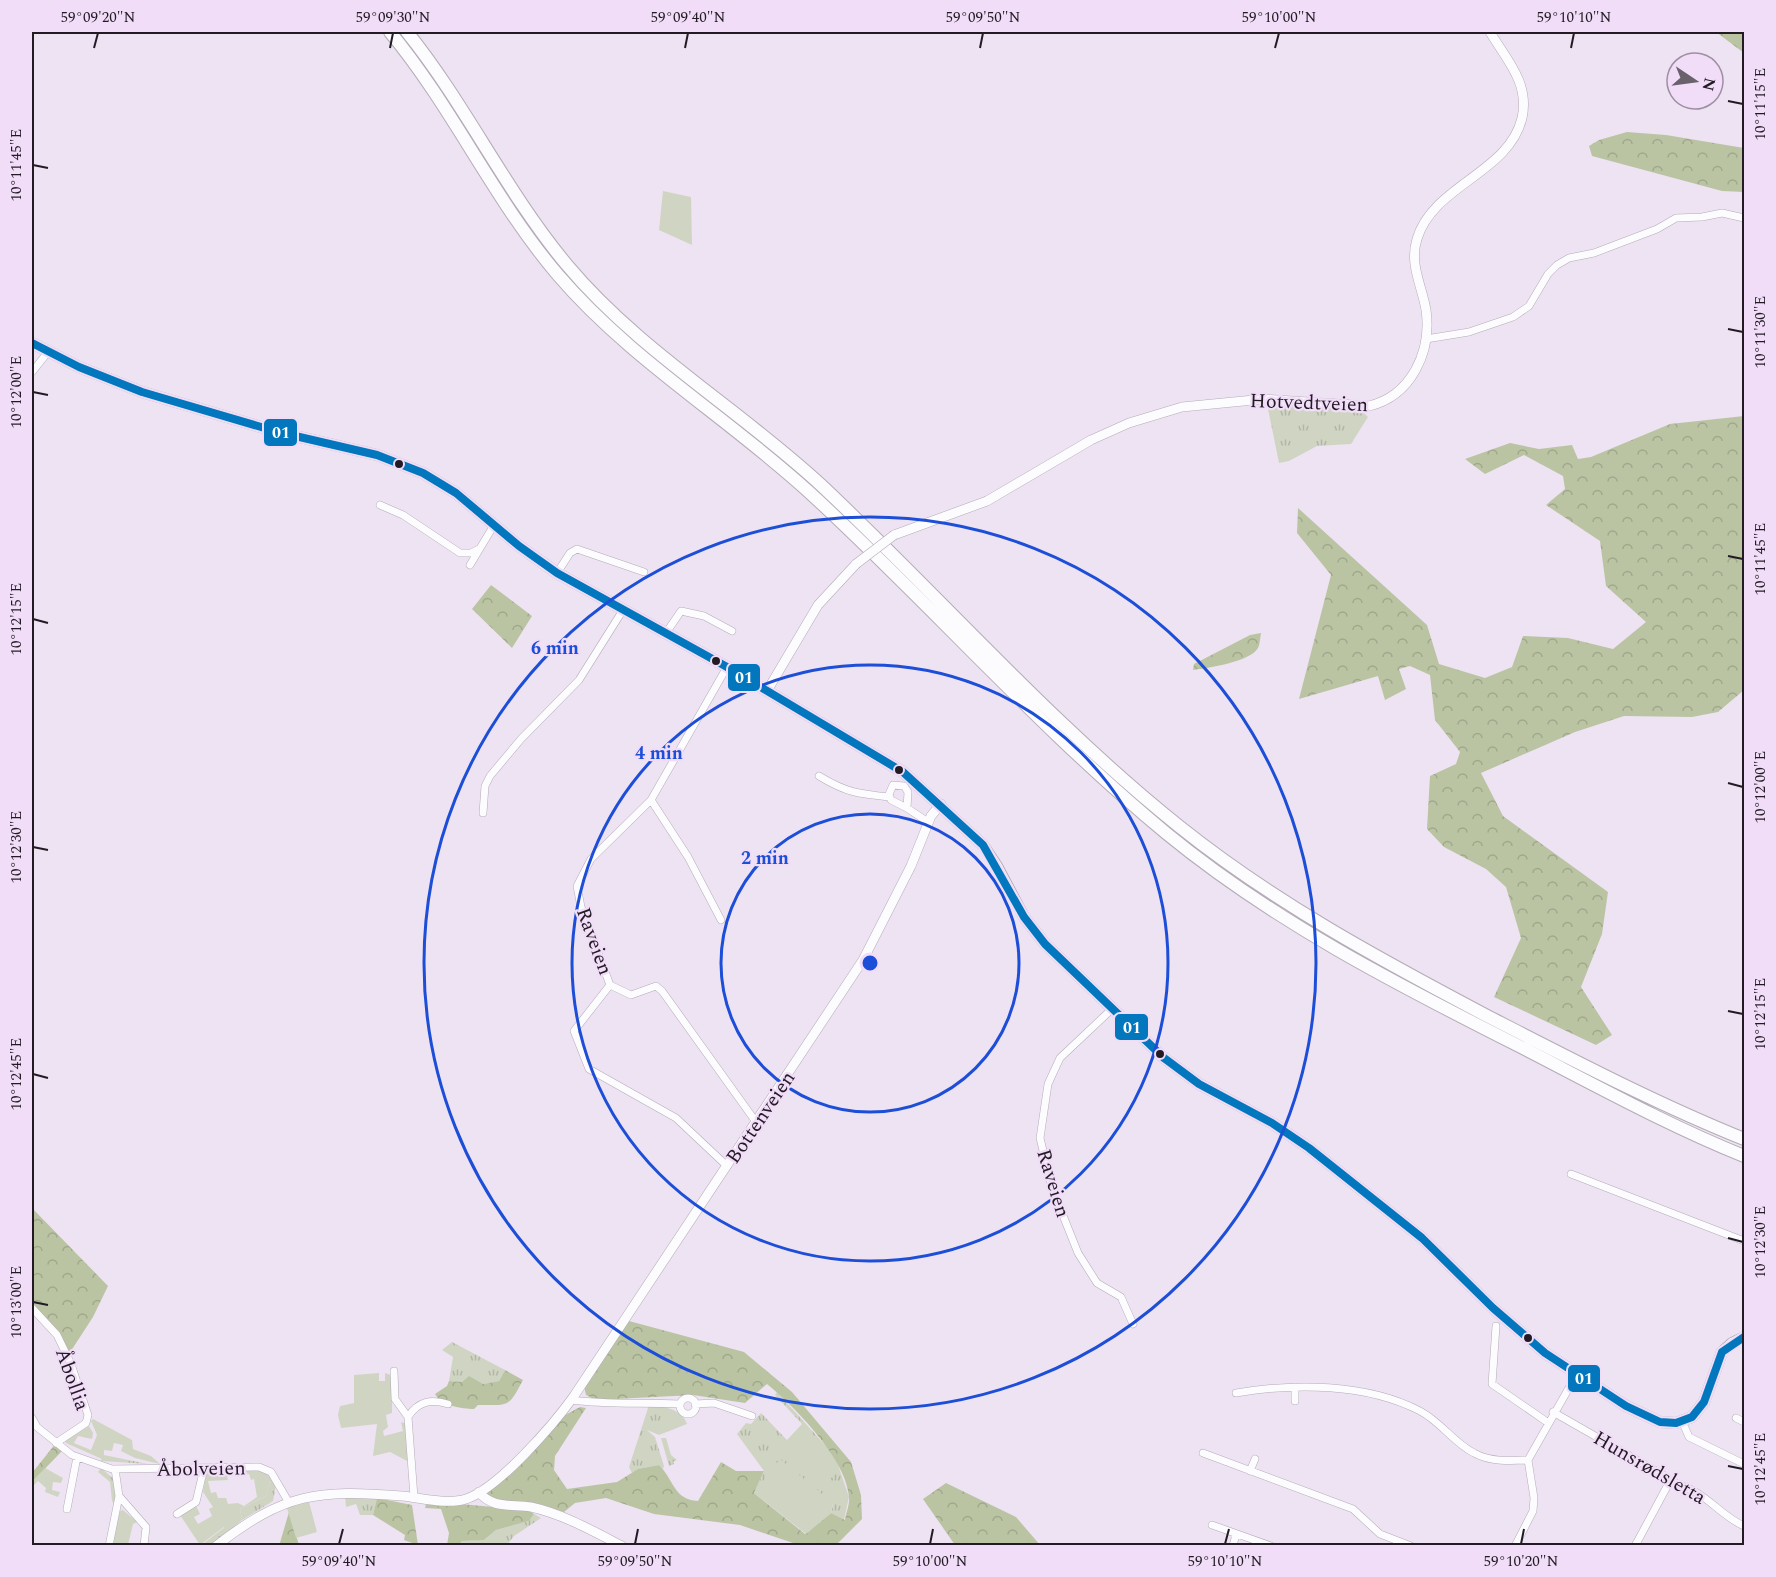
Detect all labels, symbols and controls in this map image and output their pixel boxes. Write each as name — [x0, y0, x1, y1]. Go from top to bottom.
text: 59°09'20"N — [61, 6, 136, 29]
text: 59°09'30"N — [356, 6, 431, 29]
text: 59°09'40"N — [651, 6, 726, 29]
text: 59°09'50"N — [946, 6, 1021, 29]
text: 59°10'00"N — [1242, 6, 1317, 29]
text: 59°10'10"N — [1537, 6, 1612, 29]
north arrow — [1665, 51, 1725, 111]
text: 10°11'15"E — [1749, 68, 1772, 140]
text: N — [1695, 75, 1722, 93]
text: 10°11'45"E — [5, 129, 28, 201]
text: 10°11'30"E — [1749, 296, 1772, 368]
text: 10°12'00"E — [5, 356, 28, 428]
street label: Hotvedtveien — [1249, 386, 1369, 420]
line badge: 01 — [263, 418, 298, 447]
text: 01 — [272, 421, 290, 445]
unlabelled marker — [393, 458, 405, 470]
text: 10°11'45"E — [1749, 523, 1772, 595]
text: 10°12'15"E — [5, 583, 28, 655]
text: 6 min — [531, 635, 579, 662]
unlabelled marker — [710, 655, 722, 667]
line badge: 01 — [727, 663, 761, 692]
text: 01 — [735, 666, 753, 690]
text: 4 min — [635, 740, 683, 767]
text: 10°12'00"E — [1749, 751, 1772, 823]
unlabelled marker — [893, 764, 905, 776]
text: 10°12'30"E — [5, 811, 28, 883]
text: 2 min — [741, 845, 789, 872]
street label: Raveien — [568, 903, 620, 979]
centre of rings — [860, 953, 880, 973]
text: 10°12'15"E — [1749, 978, 1772, 1050]
line badge: 01 — [1114, 1013, 1149, 1041]
text: 01 — [1123, 1016, 1141, 1040]
text: 10°12'45"E — [5, 1038, 28, 1110]
unlabelled marker — [1154, 1048, 1166, 1060]
street label: Bottenveien — [719, 1065, 803, 1170]
street label: Raveien — [1028, 1145, 1078, 1221]
text: 10°12'30"E — [1749, 1206, 1772, 1278]
text: 10°13'00"E — [5, 1266, 28, 1338]
unlabelled marker — [1522, 1332, 1534, 1344]
street label: Åbollia — [47, 1344, 97, 1415]
line badge: 01 — [1567, 1364, 1601, 1393]
text: 01 — [1575, 1367, 1593, 1391]
street label: Hunsrødsletta — [1587, 1423, 1712, 1512]
text: 10°12'45"E — [1749, 1433, 1772, 1505]
street label: Åbolveien — [156, 1453, 246, 1485]
text: 59°09'40"N — [302, 1550, 377, 1573]
text: 59°09'50"N — [598, 1550, 673, 1573]
text: 59°10'00"N — [893, 1550, 968, 1573]
text: 59°10'10"N — [1188, 1550, 1263, 1573]
text: 59°10'20"N — [1484, 1550, 1559, 1573]

